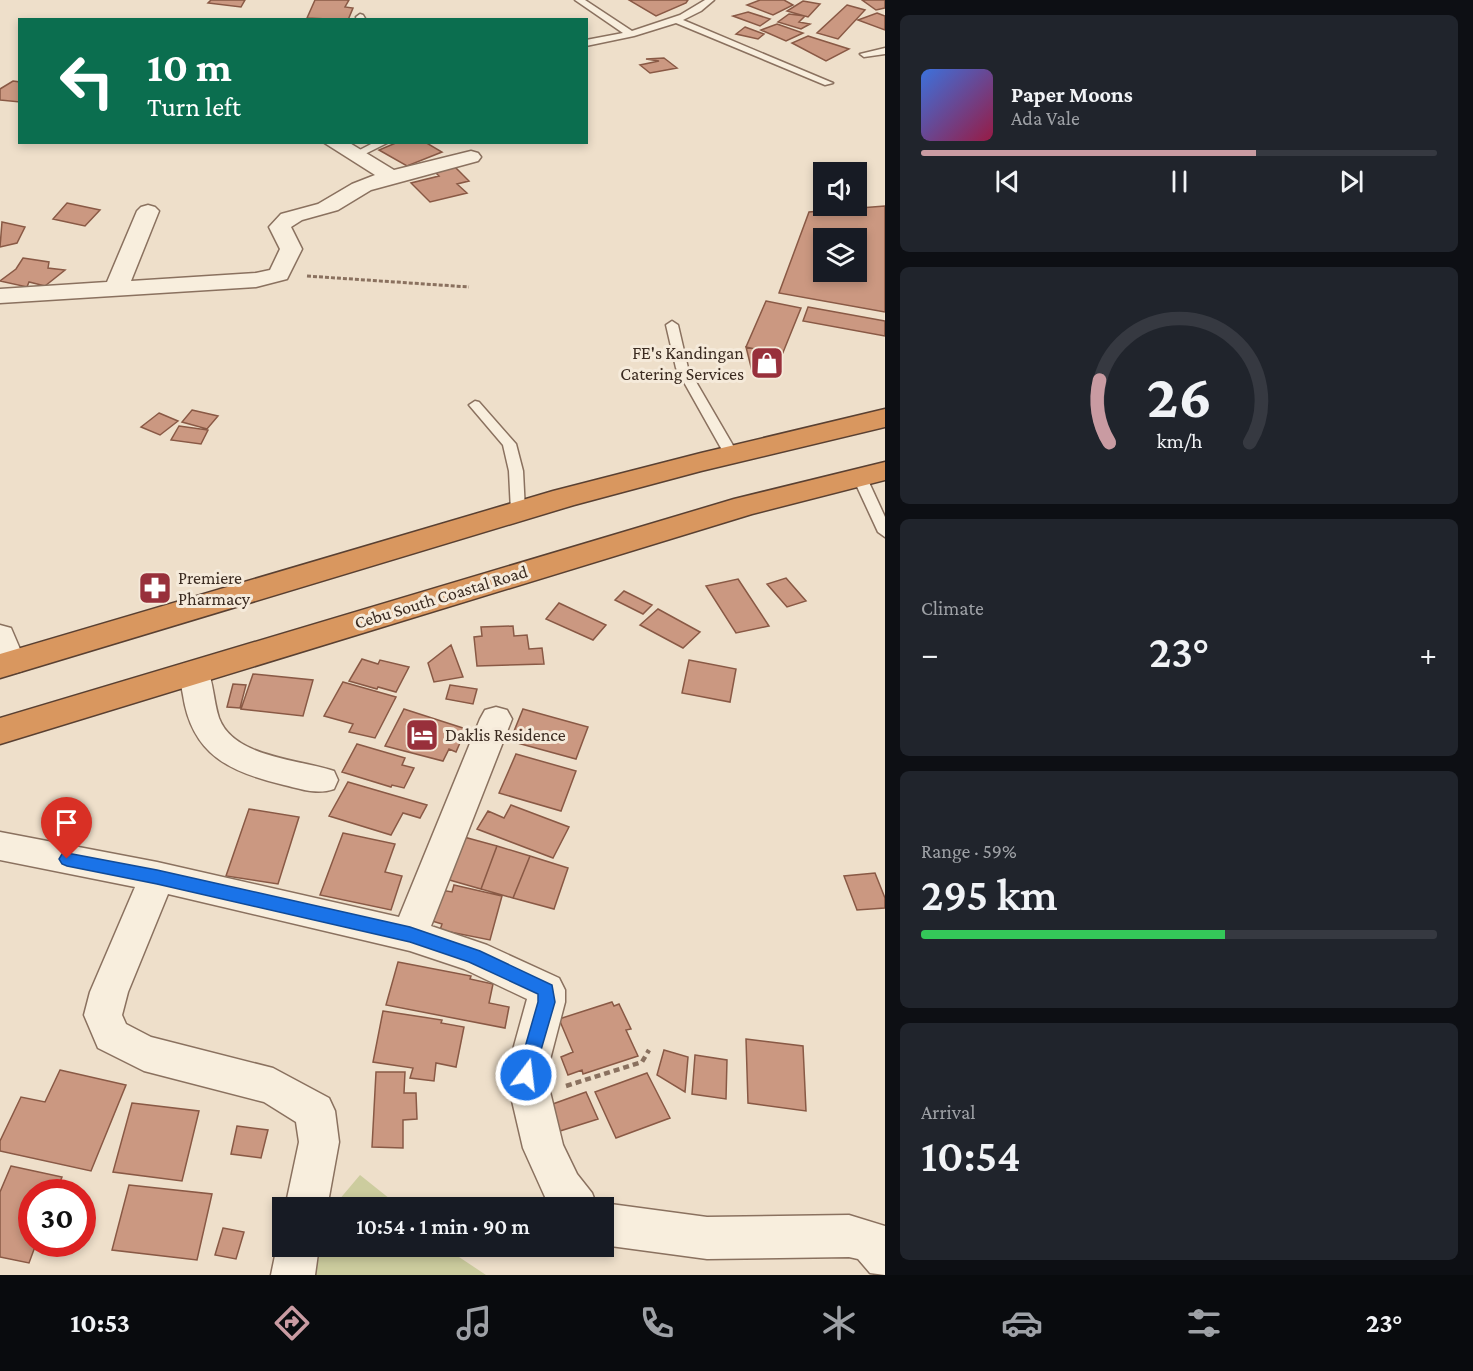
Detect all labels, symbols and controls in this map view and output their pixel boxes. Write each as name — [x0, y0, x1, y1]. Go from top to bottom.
icon: left — [48, 42, 126, 120]
text: 10 m — [147, 43, 232, 90]
text: Paper Moons — [1011, 82, 1133, 107]
text: Turn left — [147, 92, 241, 122]
text: Ada Vale — [1011, 107, 1080, 129]
map controls — [813, 162, 867, 282]
button: sound — [813, 162, 867, 216]
icon: previous — [991, 165, 1024, 198]
icon: pause — [1163, 165, 1196, 198]
icon: next — [1335, 165, 1368, 198]
button: layers — [813, 228, 867, 282]
place label: FE's Kandingan Catering Services — [620, 343, 744, 384]
shop icon: FE's Kandingan Catering Services — [749, 345, 785, 381]
text: 26 — [1146, 361, 1212, 430]
text: km/h — [1156, 429, 1203, 453]
street label: Cebu South Coastal Road — [352, 561, 531, 633]
place label: Premiere Pharmacy — [178, 568, 251, 609]
pharmacy icon: Premiere Pharmacy — [137, 570, 173, 606]
text: Climate — [921, 597, 984, 619]
text: 23° — [1149, 627, 1209, 677]
text: − — [921, 635, 938, 672]
text: + — [1420, 635, 1437, 672]
hotel icon: Daklis Residence — [404, 717, 440, 753]
place label: Daklis Residence — [445, 725, 566, 745]
pin — [41, 797, 92, 859]
icon: arrive — [50, 806, 83, 839]
text: Range · 59% — [921, 840, 1017, 862]
text: 295 km — [921, 870, 1058, 920]
position arrow — [494, 1043, 558, 1107]
text: Arrival — [921, 1101, 975, 1123]
text: 10:54 — [921, 1131, 1021, 1181]
speed limit sign: 30 — [18, 1179, 96, 1257]
text: 10:54 · 1 min · 90 m — [356, 1214, 530, 1239]
icon: directions — [271, 1302, 313, 1344]
icon: music — [453, 1302, 495, 1344]
icon: phone — [636, 1302, 678, 1344]
icon: climate — [818, 1302, 860, 1344]
icon: car — [1001, 1302, 1043, 1344]
icon: filters — [1183, 1302, 1225, 1344]
text: 10:53 — [70, 1308, 130, 1338]
text: 23° — [1366, 1308, 1403, 1338]

